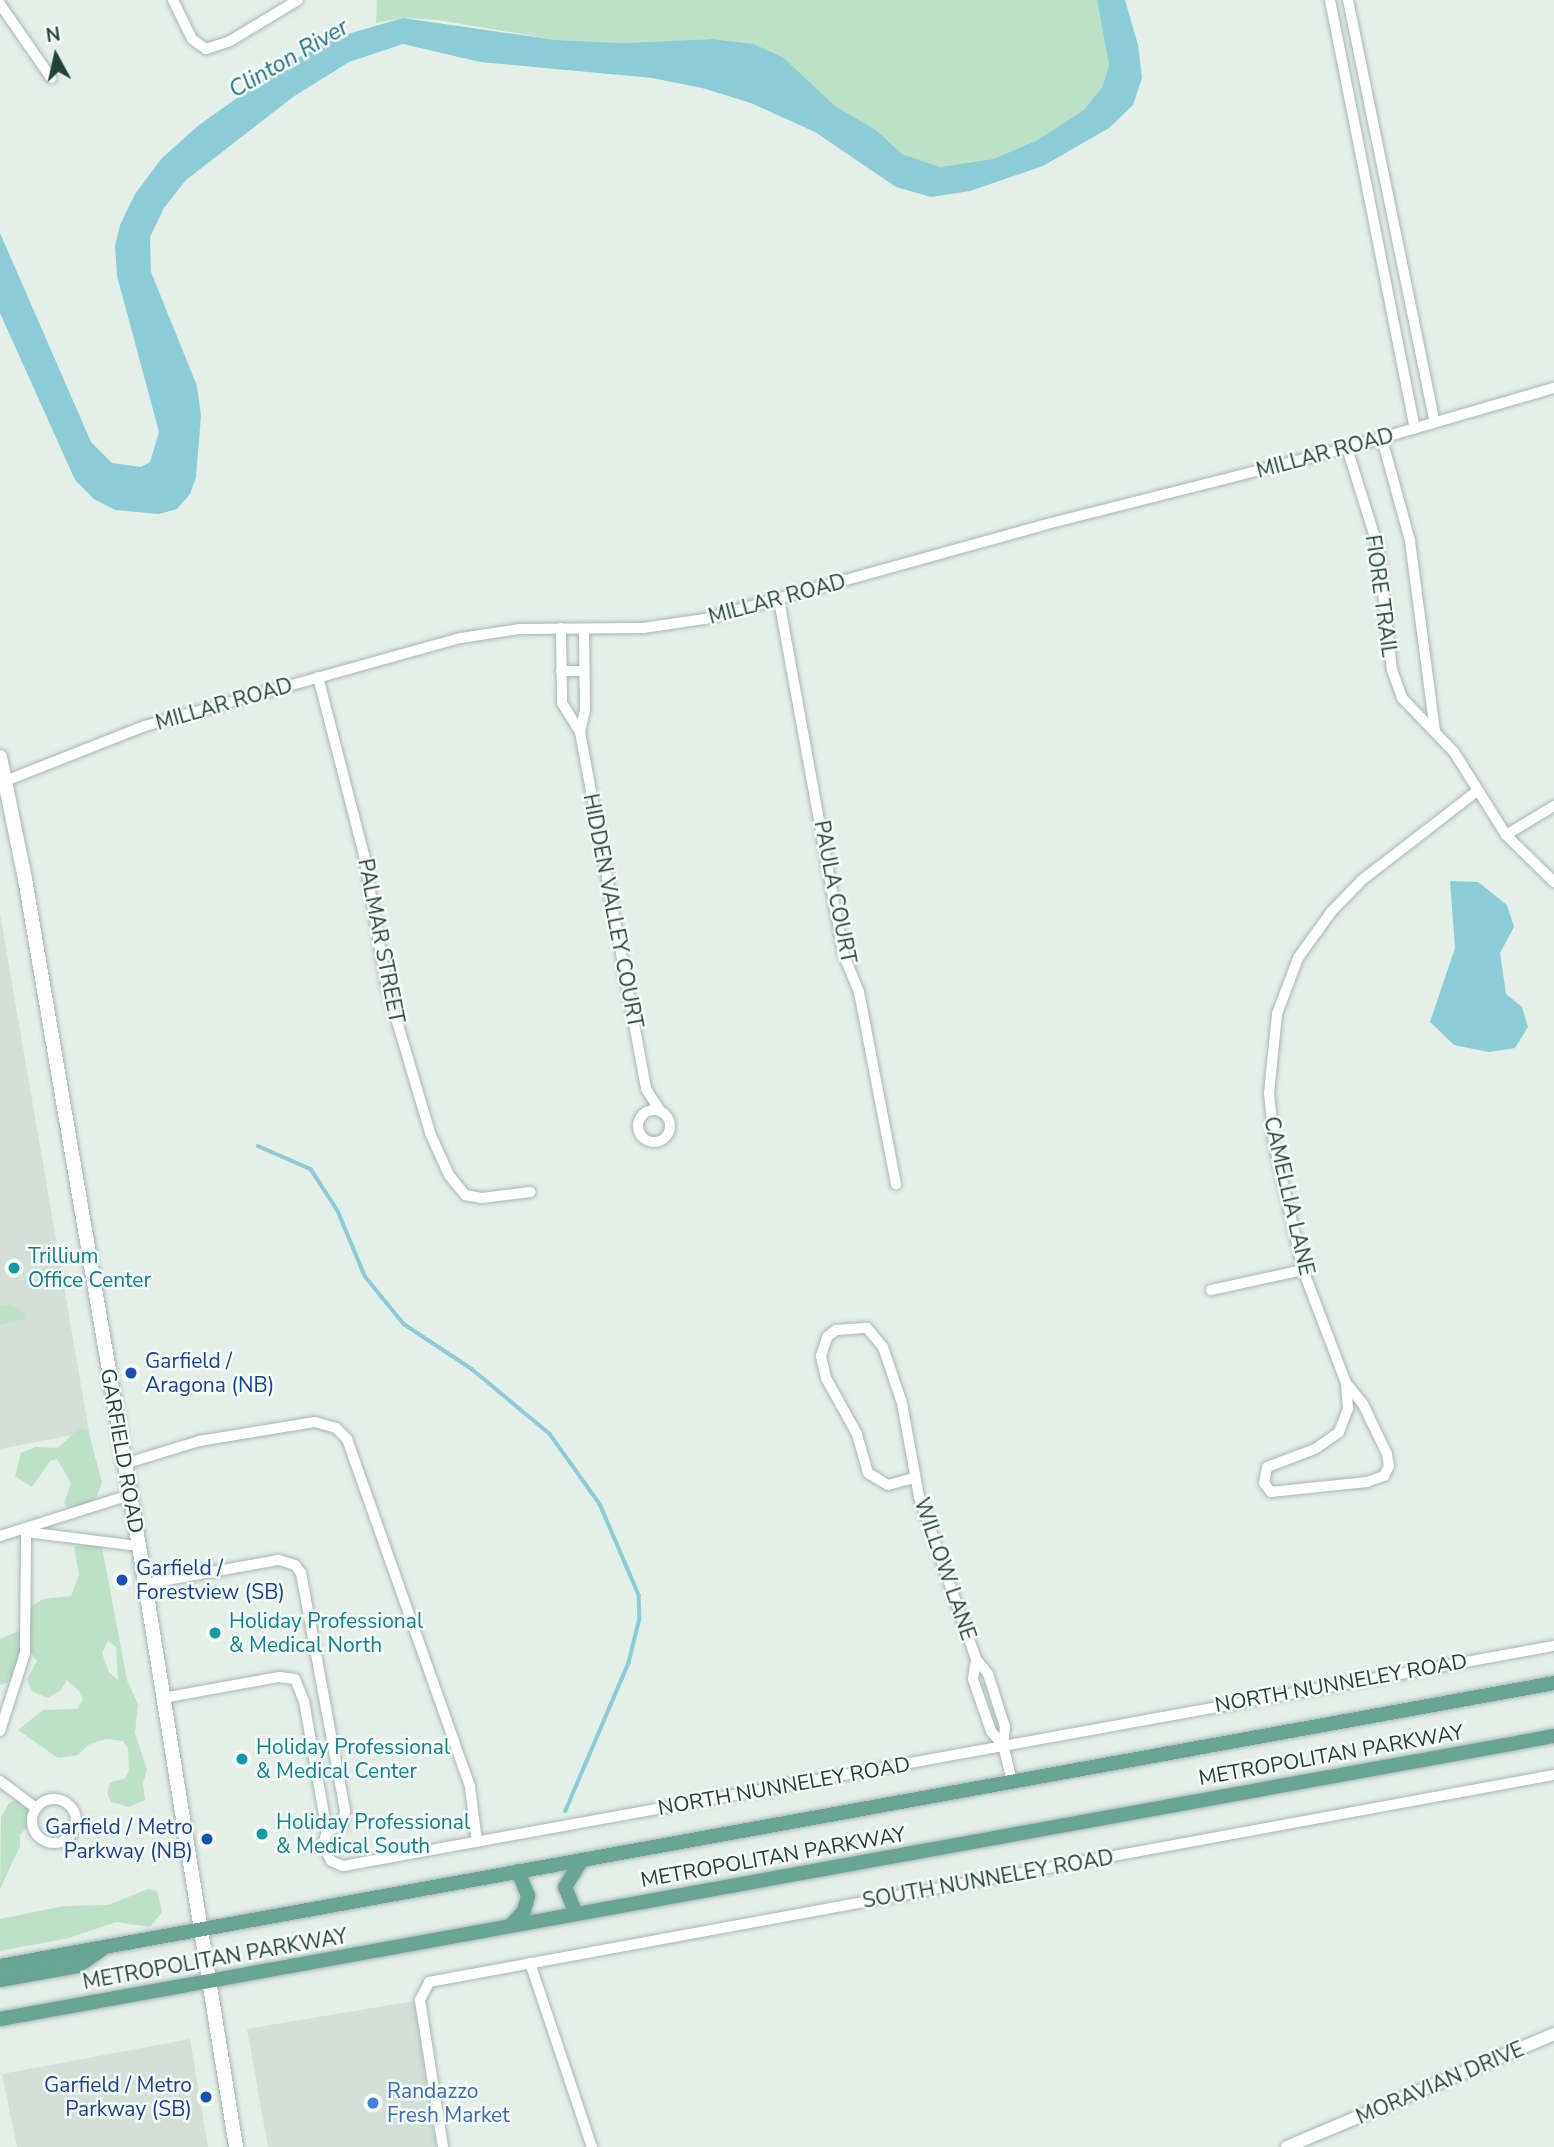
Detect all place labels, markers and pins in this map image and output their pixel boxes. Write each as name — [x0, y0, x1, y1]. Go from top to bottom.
place label: Trillium Office Center — [28, 1243, 151, 1293]
marker: Trillium Office Center — [6, 1260, 22, 1276]
place label: Garfield / Aragona (NB) — [145, 1348, 274, 1398]
marker: Garfield / Aragona (NB) — [123, 1365, 139, 1381]
place label: Garfield / Forestview (SB) — [136, 1555, 285, 1605]
marker: Garfield / Forestview (SB) — [114, 1572, 130, 1588]
place label: Holiday Professional & Medical North — [229, 1608, 423, 1658]
marker: Holiday Professional & Medical North — [207, 1625, 223, 1641]
place label: Holiday Professional & Medical Center — [256, 1734, 450, 1784]
marker: Holiday Professional & Medical Center — [234, 1751, 250, 1767]
place label: Holiday Professional & Medical South — [276, 1809, 470, 1859]
place label: Garfield / Metro Parkway (NB) — [45, 1814, 193, 1864]
marker: Holiday Professional & Medical South — [254, 1826, 270, 1842]
marker: Garfield / Metro Parkway (NB) — [199, 1831, 215, 1847]
place label: Garfield / Metro Parkway (SB) — [44, 2072, 192, 2122]
place label: Randazzo Fresh Market — [387, 2078, 510, 2128]
marker: Garfield / Metro Parkway (SB) — [198, 2089, 214, 2105]
marker: Randazzo Fresh Market — [365, 2095, 381, 2111]

